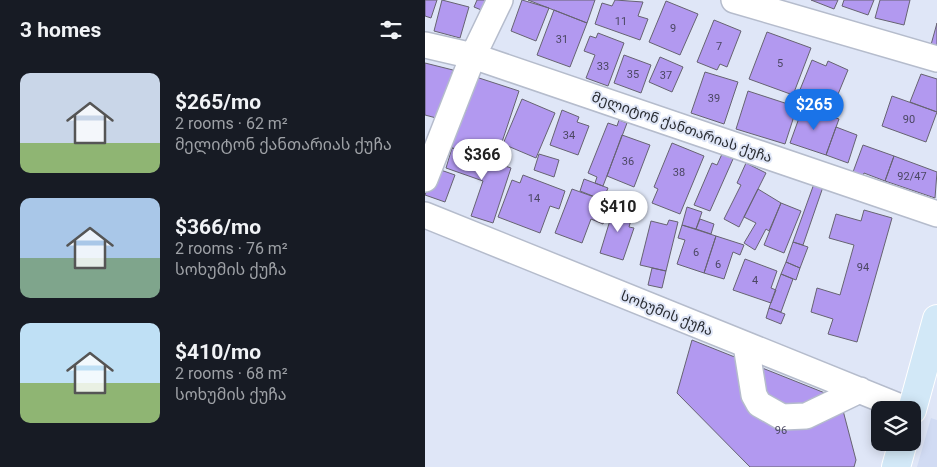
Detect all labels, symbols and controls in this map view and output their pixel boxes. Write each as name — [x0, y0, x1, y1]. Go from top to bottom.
house number: 11 — [615, 15, 627, 28]
icon: filters — [377, 16, 405, 44]
text: 3 homes — [20, 18, 101, 42]
house number: 9 — [670, 22, 676, 35]
house number: 31 — [556, 33, 568, 46]
house number: 7 — [716, 40, 722, 53]
house number: 5 — [777, 57, 783, 70]
house number: 33 — [597, 60, 609, 73]
house number: 35 — [627, 68, 639, 81]
house number: 37 — [660, 69, 672, 82]
pin: $265 — [784, 88, 844, 131]
street label: მელიტონ ქანთარიას ქუჩა — [589, 89, 774, 166]
text: $265/mo — [175, 90, 261, 114]
house number: 39 — [708, 92, 720, 105]
icon: home — [60, 93, 120, 153]
text: $265 — [796, 95, 832, 114]
house number: 90 — [903, 113, 915, 126]
text: 2 rooms · 62 m² — [175, 114, 288, 133]
house number: 34 — [563, 129, 575, 142]
text: მელიტონ ქანთარიას ქუჩა — [175, 135, 392, 154]
pin: $366 — [452, 138, 512, 181]
text: $366 — [464, 145, 500, 164]
house number: 36 — [622, 155, 634, 168]
house number: 38 — [673, 166, 685, 179]
house number: 92/47 — [897, 170, 927, 183]
pin: $410 — [588, 190, 648, 233]
house number: 14 — [528, 192, 540, 205]
text: $410 — [600, 197, 636, 216]
text: $366/mo — [175, 215, 261, 239]
icon: home — [60, 218, 120, 278]
text: 2 rooms · 76 m² — [175, 239, 288, 258]
house number: 6 — [693, 246, 699, 259]
house number: 6 — [715, 258, 721, 271]
text: სოხუმის ქუჩა — [175, 260, 287, 279]
house number: 94 — [857, 261, 869, 274]
house number: 4 — [752, 274, 758, 287]
street label: სოხუმის ქუჩა — [618, 287, 715, 340]
text: $410/mo — [175, 340, 261, 364]
icon: home — [60, 343, 120, 403]
text: 2 rooms · 68 m² — [175, 364, 288, 383]
text: სოხუმის ქუჩა — [175, 385, 287, 404]
map controls — [871, 401, 921, 451]
button: layers — [871, 401, 921, 451]
house number: 96 — [775, 424, 787, 437]

